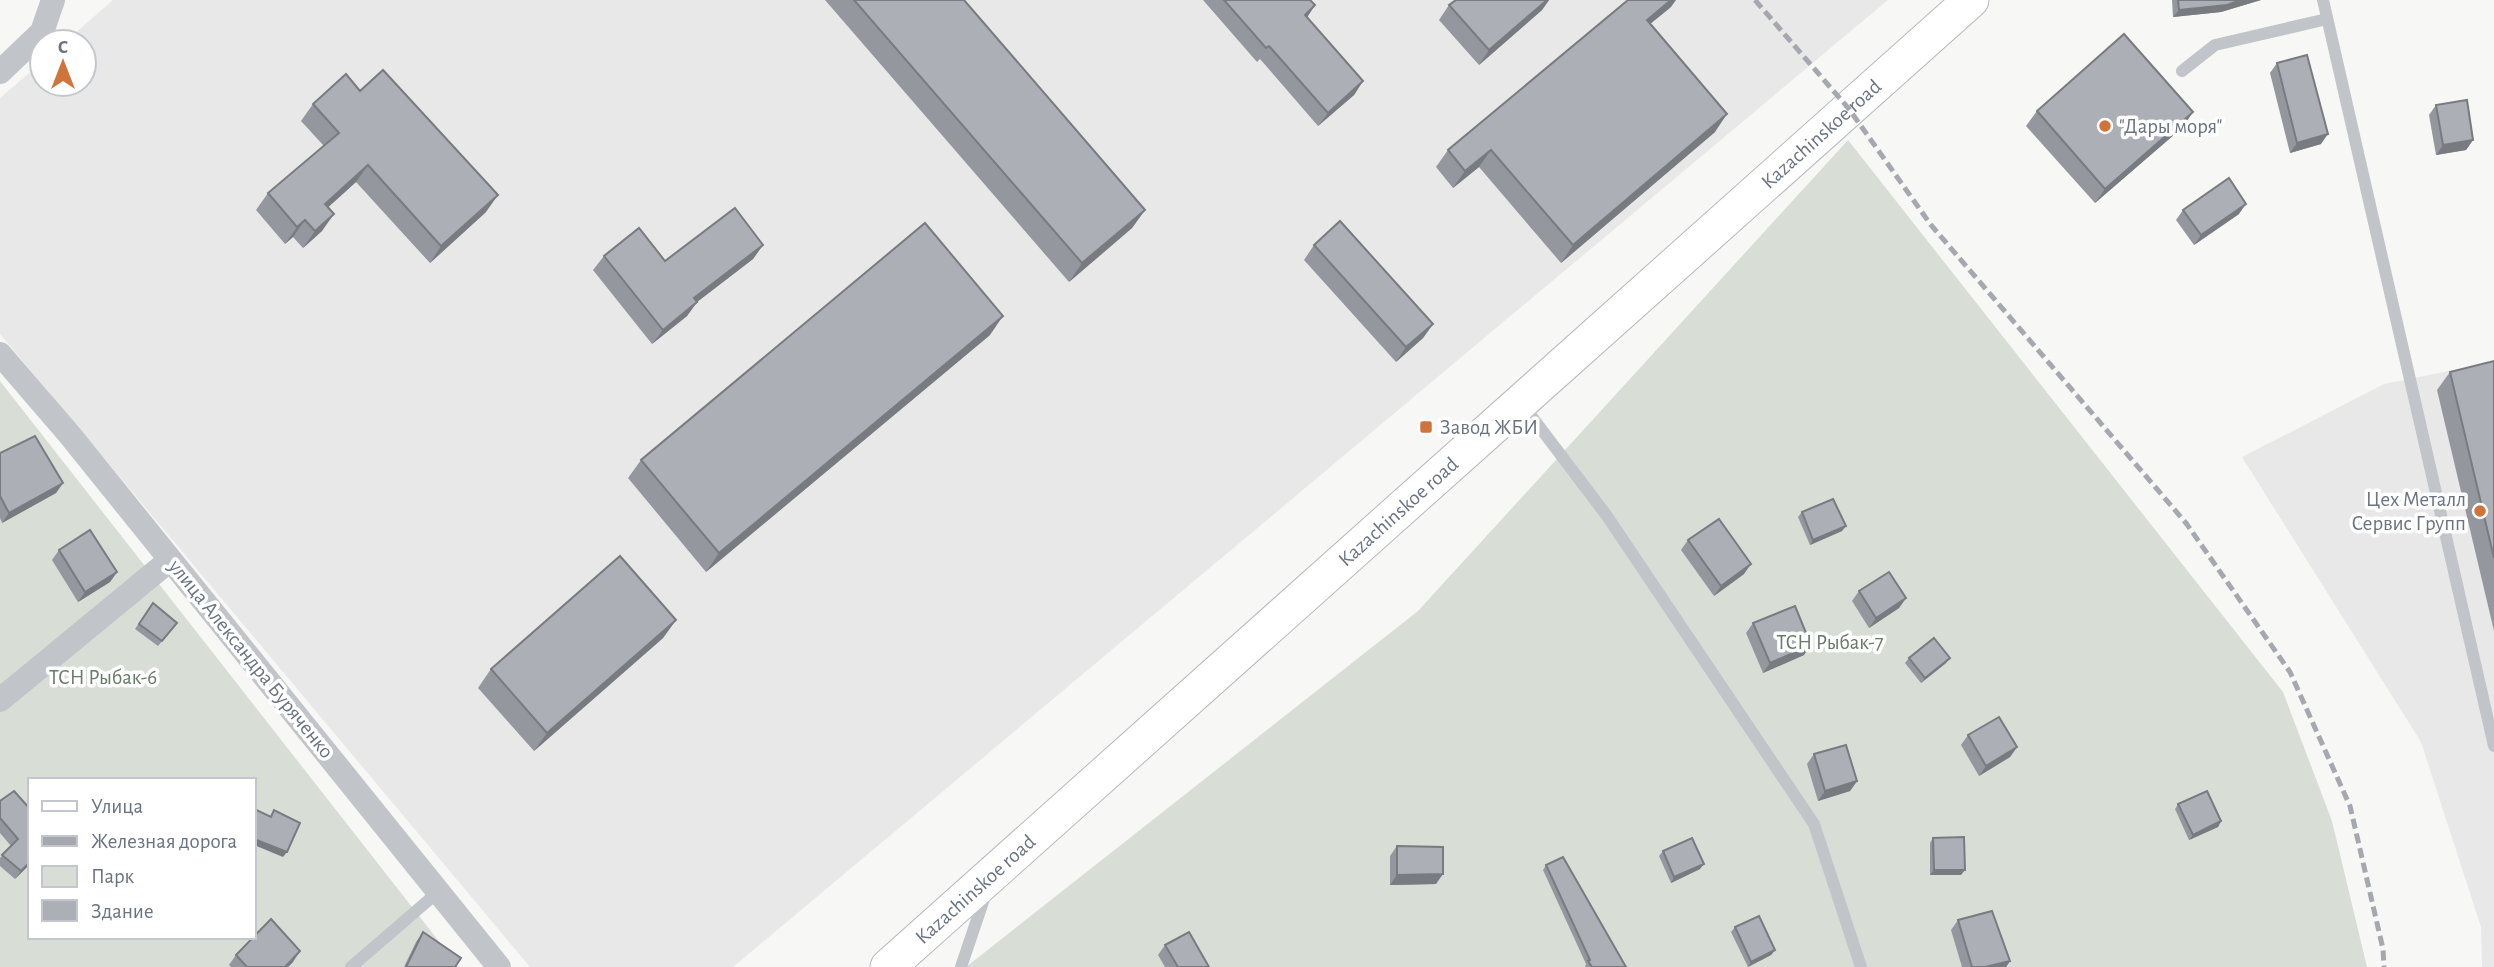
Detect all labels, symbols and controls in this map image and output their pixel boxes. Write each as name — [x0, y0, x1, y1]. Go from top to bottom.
north arrow — [28, 28, 98, 98]
text: С — [58, 38, 68, 57]
street label: Kazachinskoe road — [1757, 75, 1885, 192]
place label: "Дары моря" — [2119, 116, 2223, 137]
marker: "Дары моря" — [2097, 118, 2113, 134]
place label: Завод ЖБИ — [1440, 417, 1538, 438]
marker: Завод ЖБИ — [1418, 419, 1434, 435]
street label: Kazachinskoe road — [1334, 453, 1462, 570]
place label: Цех Металл Сервис Групп — [2351, 489, 2466, 534]
marker: Цех Металл Сервис Групп — [2472, 503, 2488, 519]
street label: улица Александра Буряченко — [164, 555, 337, 762]
park label: ТСН Рыбак-7 — [1777, 632, 1884, 653]
park label: ТСН Рыбак-6 — [49, 667, 157, 688]
legend — [28, 778, 256, 939]
text: Улица — [91, 796, 144, 817]
street label: Kazachinskoe road — [911, 830, 1039, 948]
text: Железная дорога — [91, 831, 238, 852]
text: Парк — [91, 866, 135, 887]
text: Здание — [91, 901, 154, 922]

